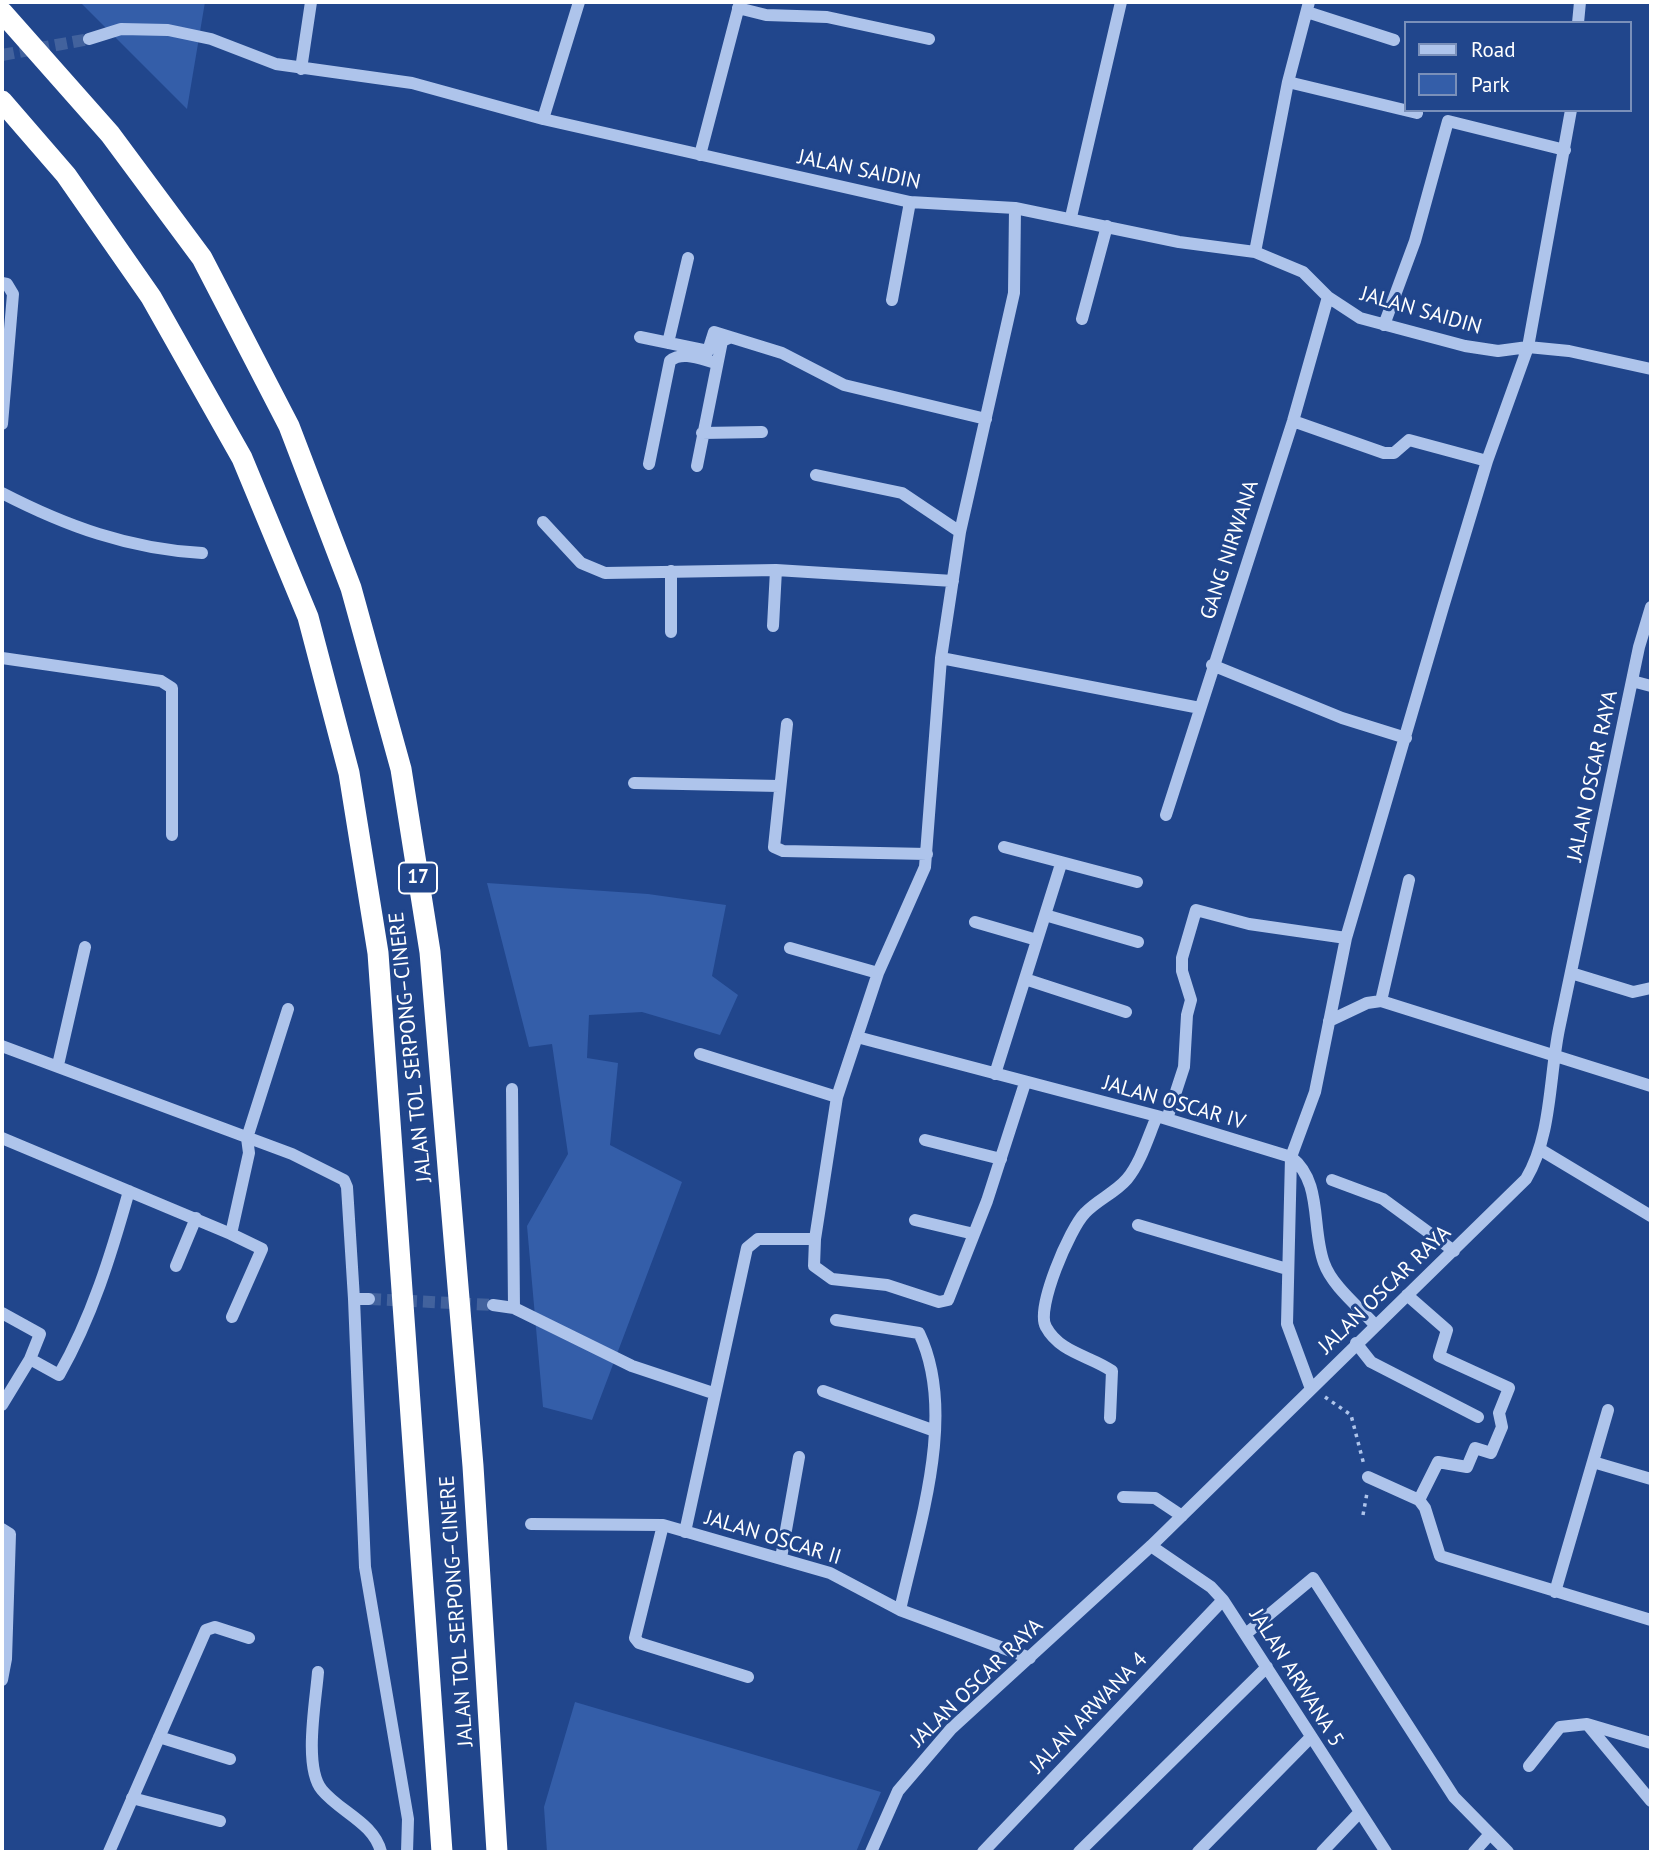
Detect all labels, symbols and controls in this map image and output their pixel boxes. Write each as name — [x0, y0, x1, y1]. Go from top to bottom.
legend — [1404, 21, 1632, 112]
text: Road — [1471, 36, 1515, 63]
text: Park — [1471, 71, 1510, 98]
street label: JALAN SAIDIN — [795, 145, 923, 195]
street label: JALAN SAIDIN — [1357, 282, 1485, 340]
street label: GANG NIRWANA — [1196, 477, 1264, 623]
street label: JALAN OSCAR RAYA — [1563, 688, 1623, 864]
road number: 17 — [399, 862, 437, 894]
street label: JALAN TOL SERPONG–CINERE — [384, 911, 438, 1183]
street label: JALAN OSCAR IV — [1100, 1071, 1248, 1135]
street label: JALAN OSCAR RAYA — [1314, 1220, 1456, 1360]
street label: JALAN TOL SERPONG–CINERE — [435, 1475, 479, 1747]
street label: JALAN OSCAR II — [702, 1505, 844, 1571]
street label: JALAN ARWANA 5 — [1243, 1604, 1349, 1752]
street label: JALAN OSCAR RAYA — [906, 1613, 1048, 1753]
street label: JALAN ARWANA 4 — [1025, 1647, 1153, 1779]

